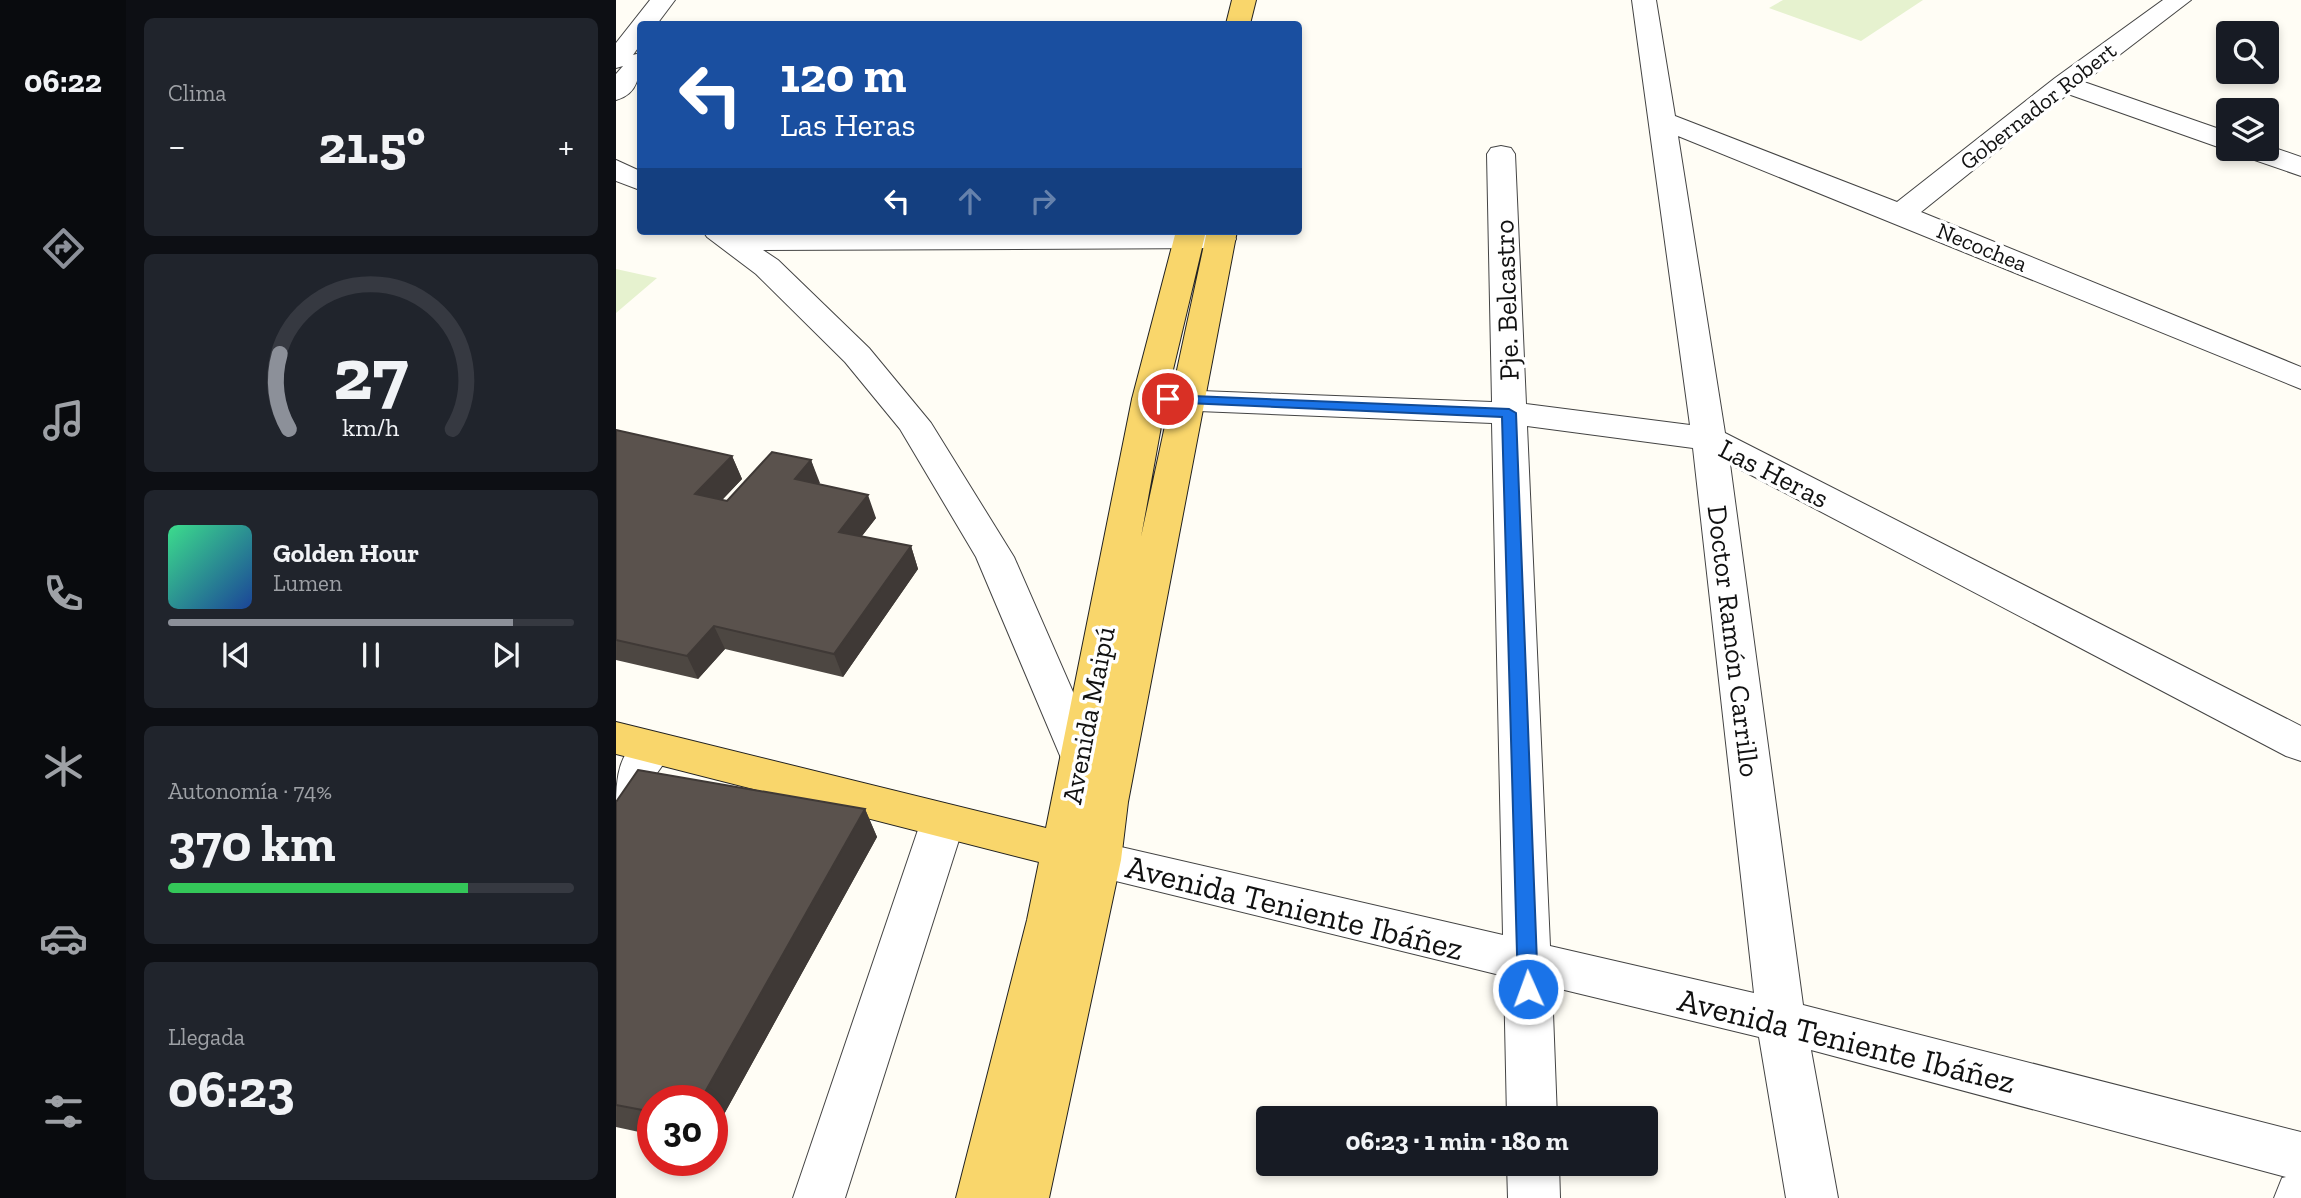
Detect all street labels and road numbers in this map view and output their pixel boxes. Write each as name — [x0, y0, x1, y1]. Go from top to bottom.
street label: Gobernador Robert — [1954, 36, 2122, 176]
street label: Necochea — [1933, 216, 2031, 278]
street label: Pje. Belcastro — [1487, 219, 1526, 381]
street label: Las Heras — [1713, 432, 1834, 515]
street label: Doctor Ramón Carrillo — [1700, 503, 1767, 779]
street label: Avenida Maipú — [1055, 623, 1122, 807]
street label: Avenida Teniente Ibáñez — [1122, 847, 1468, 968]
street label: Avenida Teniente Ibáñez — [1674, 980, 2020, 1101]

